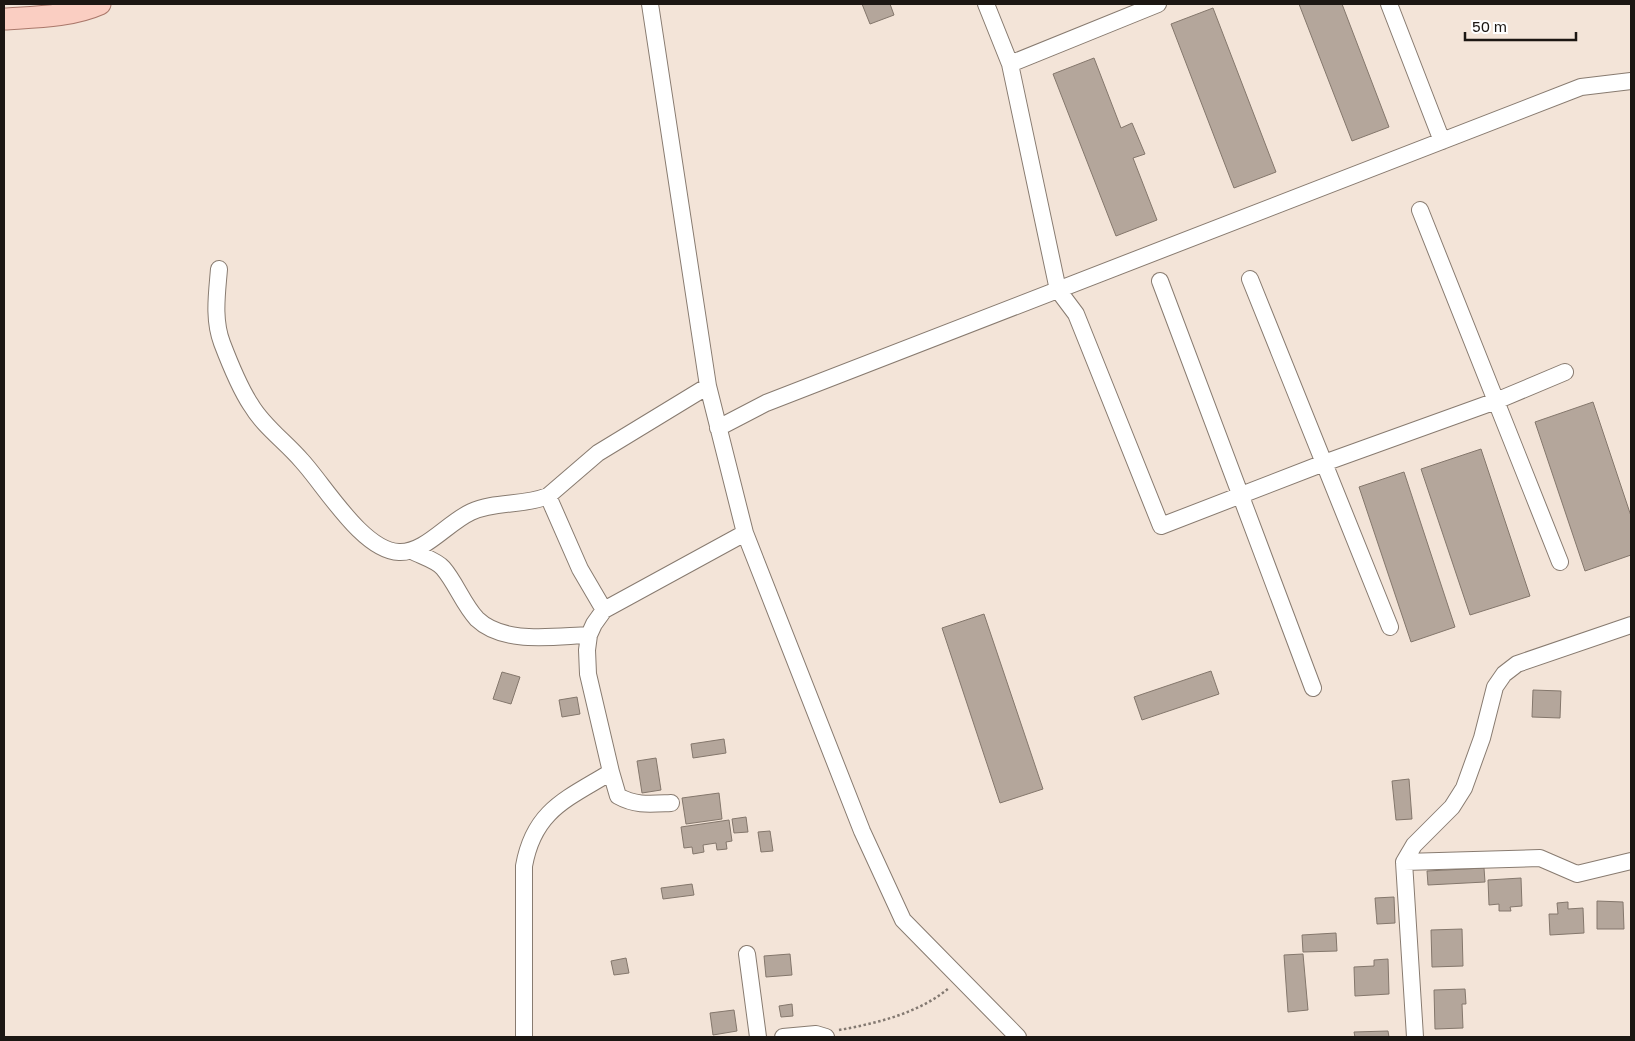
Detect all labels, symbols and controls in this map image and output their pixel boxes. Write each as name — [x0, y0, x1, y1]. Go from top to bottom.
scale bar — [1465, 10, 1576, 42]
text: 50 m — [1472, 17, 1507, 35]

